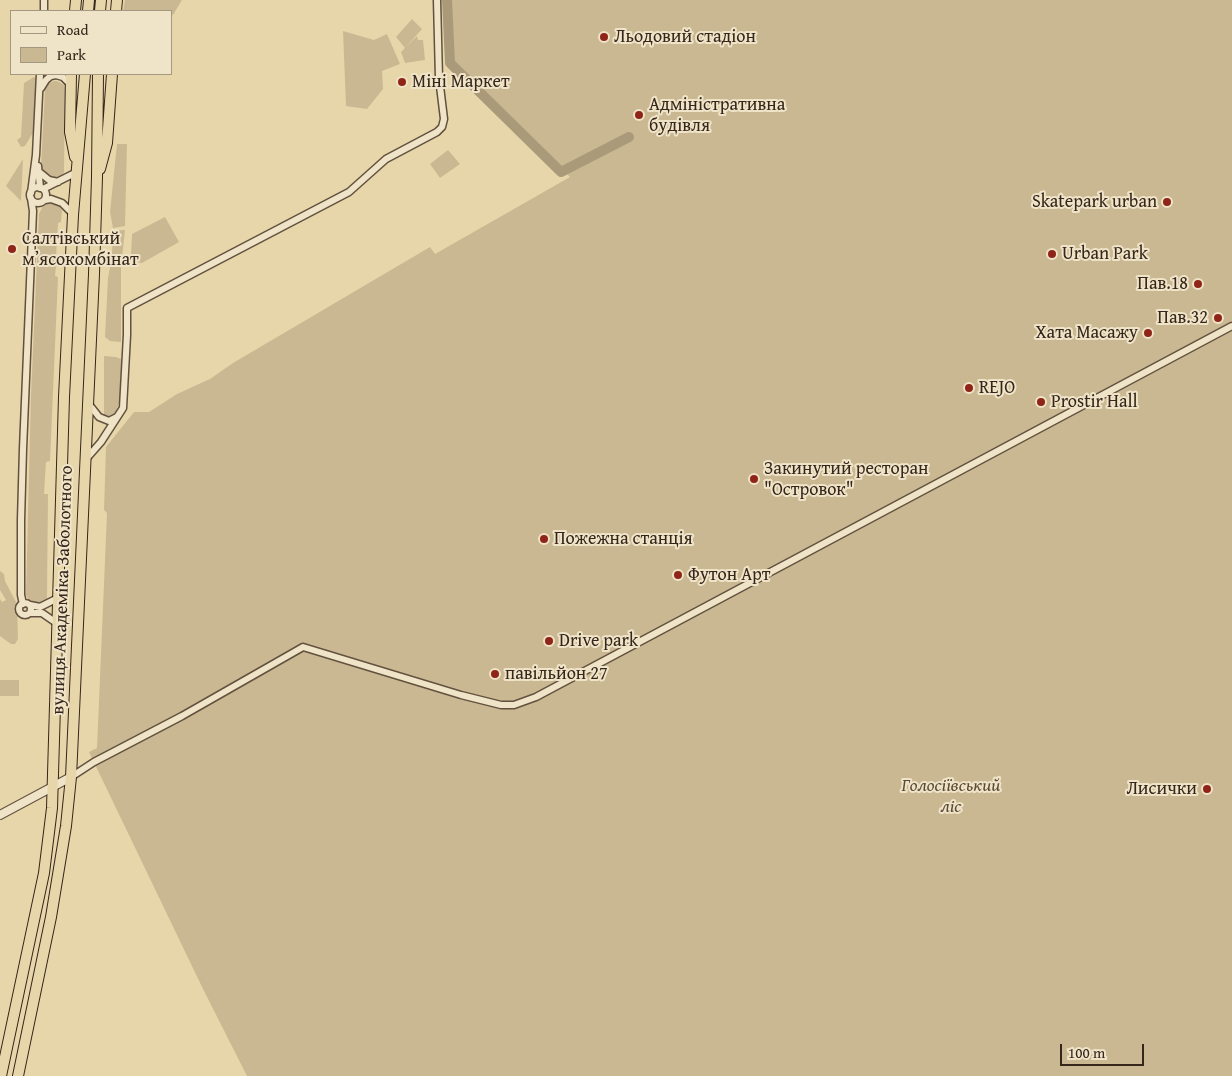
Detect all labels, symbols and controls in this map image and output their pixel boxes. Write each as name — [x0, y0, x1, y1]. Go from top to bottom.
legend — [10, 10, 172, 75]
text: Road — [57, 19, 88, 40]
place label: Льодовий стадіон — [614, 26, 756, 48]
marker: Льодовий стадіон — [598, 31, 610, 43]
text: Park — [57, 44, 86, 65]
place label: Міні Маркет — [412, 71, 510, 93]
marker: Міні Маркет — [396, 76, 408, 88]
place label: Адміністративна будівля — [649, 94, 785, 136]
marker: Адміністративна будівля — [633, 109, 645, 121]
place label: Skatepark urban — [1032, 191, 1157, 213]
marker: Skatepark urban — [1161, 196, 1173, 208]
place label: Салтівський мʼясокомбінат — [22, 228, 139, 270]
marker: Салтівський мʼясокомбінат — [6, 243, 18, 255]
place label: Urban Park — [1062, 243, 1148, 265]
marker: Urban Park — [1046, 248, 1058, 260]
place label: Пав.18 — [1137, 273, 1188, 295]
marker: Пав.18 — [1192, 278, 1204, 290]
place label: Пав.32 — [1157, 307, 1208, 329]
marker: Пав.32 — [1212, 312, 1224, 324]
place label: Хата Масажу — [1035, 322, 1138, 344]
marker: Хата Масажу — [1142, 327, 1154, 339]
place label: REJO — [979, 377, 1015, 399]
marker: REJO — [963, 382, 975, 394]
place label: Prostir Hall — [1051, 391, 1138, 413]
marker: Prostir Hall — [1035, 396, 1047, 408]
place label: Закинутий ресторан "Островок" — [764, 458, 928, 500]
street label: вулиця Академіка Заболотного — [48, 465, 78, 715]
marker: Закинутий ресторан "Островок" — [748, 473, 760, 485]
place label: Пожежна станція — [554, 528, 693, 550]
marker: Пожежна станція — [538, 533, 550, 545]
place label: Футон Арт — [688, 564, 770, 586]
marker: Футон Арт — [672, 569, 684, 581]
place label: Drive park — [559, 630, 638, 652]
marker: Drive park — [543, 635, 555, 647]
place label: павільйон 27 — [505, 663, 608, 685]
marker: павільйон 27 — [489, 668, 501, 680]
park label: Голосіївський ліс — [901, 775, 1001, 818]
place label: Лисички — [1126, 778, 1197, 800]
marker: Лисички — [1201, 783, 1213, 795]
scale bar — [1062, 1034, 1146, 1066]
text: 100 m — [1068, 1042, 1105, 1063]

